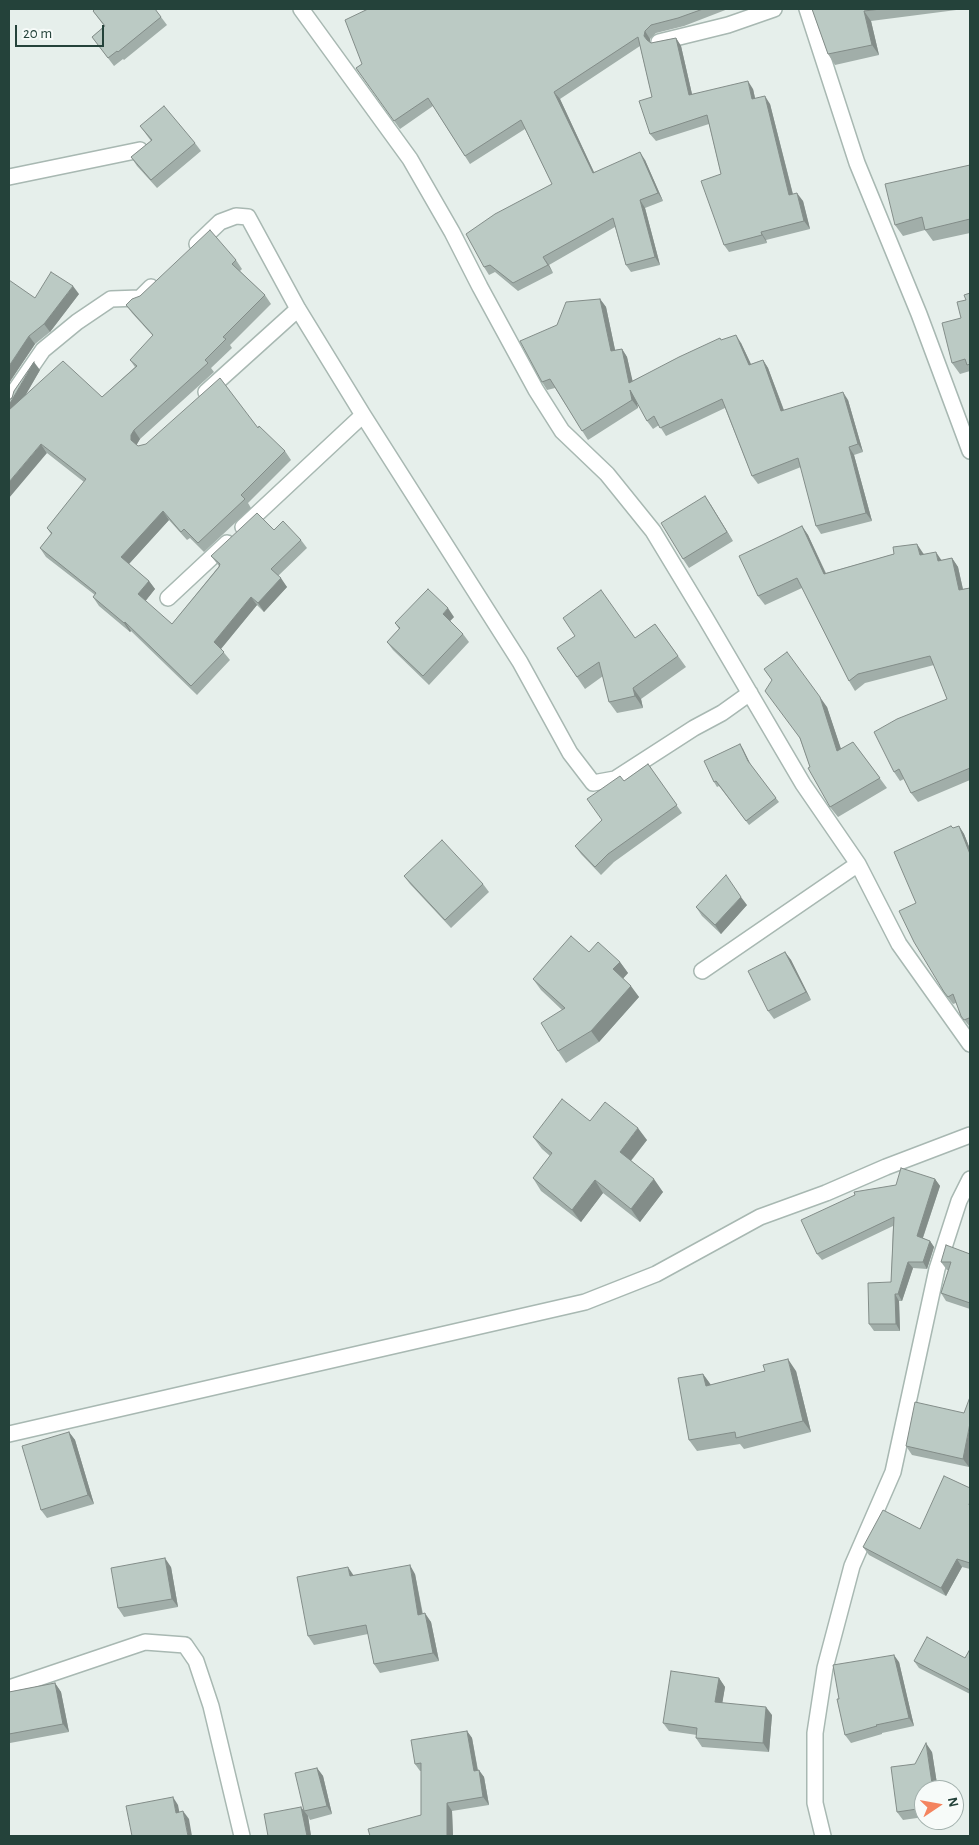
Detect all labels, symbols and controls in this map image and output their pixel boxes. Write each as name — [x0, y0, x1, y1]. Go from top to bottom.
scale bar — [18, 15, 106, 47]
text: 20 m — [23, 26, 52, 41]
north arrow — [914, 1780, 964, 1830]
text: N — [945, 1796, 961, 1808]

